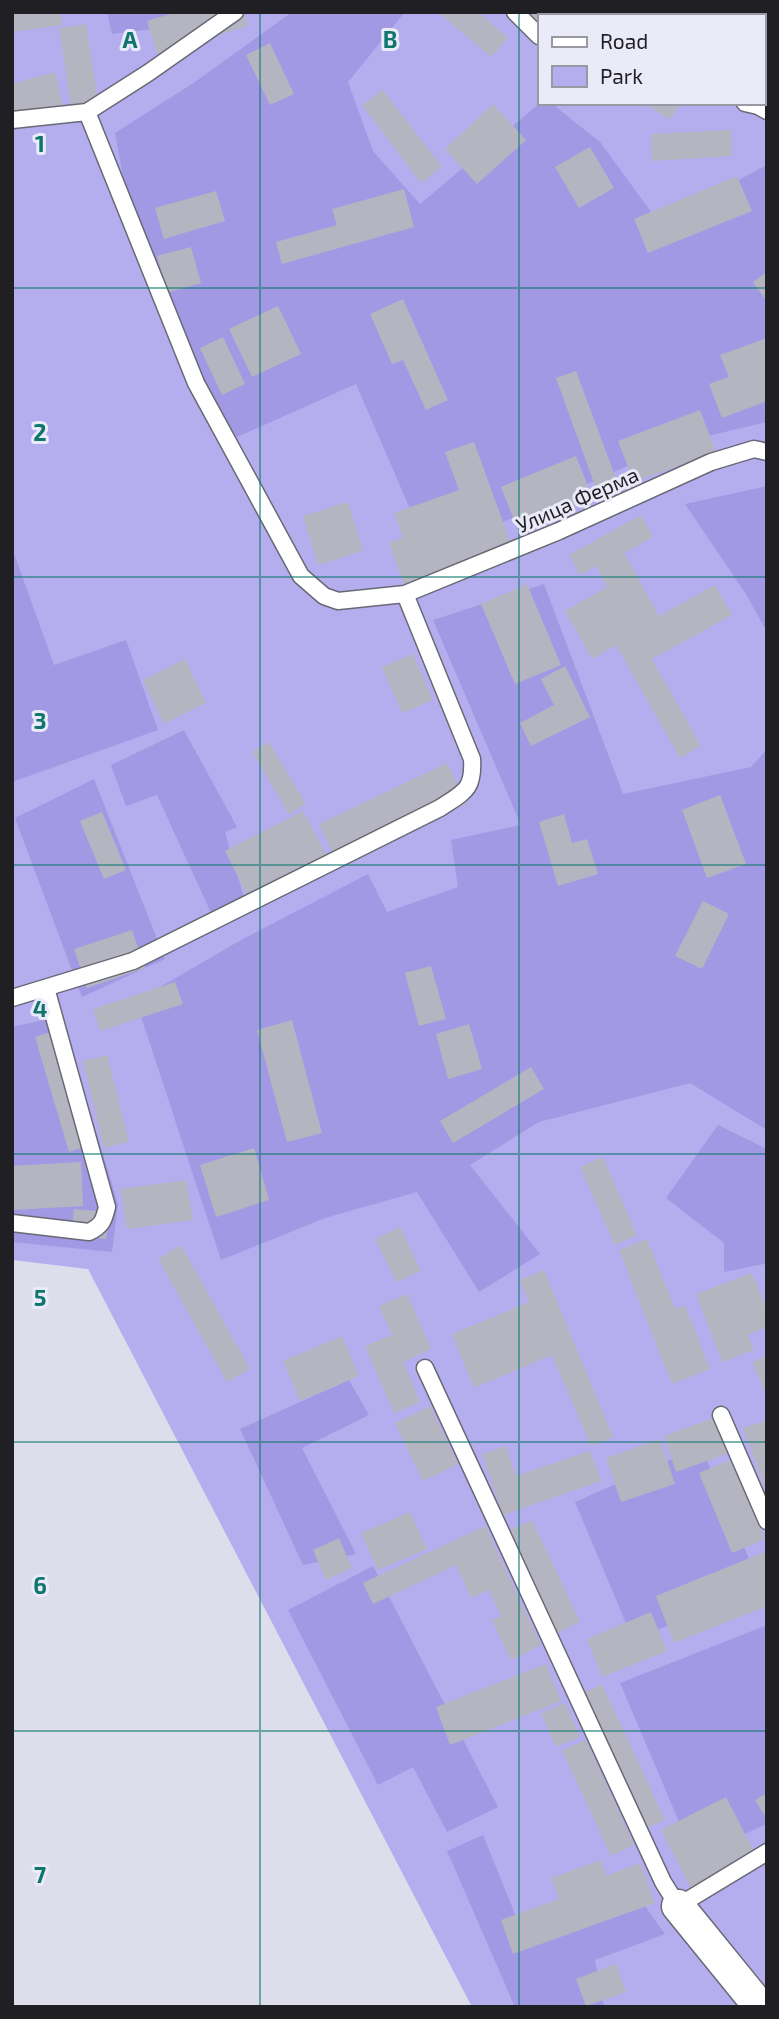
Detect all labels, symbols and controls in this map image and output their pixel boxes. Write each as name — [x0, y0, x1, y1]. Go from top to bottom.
legend — [538, 14, 765, 105]
text: A — [122, 25, 138, 53]
text: B — [383, 25, 397, 53]
text: Road — [600, 28, 648, 53]
text: Park — [600, 63, 643, 88]
text: 1 — [35, 129, 45, 157]
text: 2 — [33, 418, 47, 446]
street label: Улица Ферма — [512, 461, 642, 537]
text: 3 — [33, 706, 47, 734]
text: 4 — [33, 994, 47, 1022]
text: 5 — [34, 1283, 46, 1311]
text: 6 — [33, 1571, 47, 1599]
text: 7 — [34, 1860, 46, 1888]

